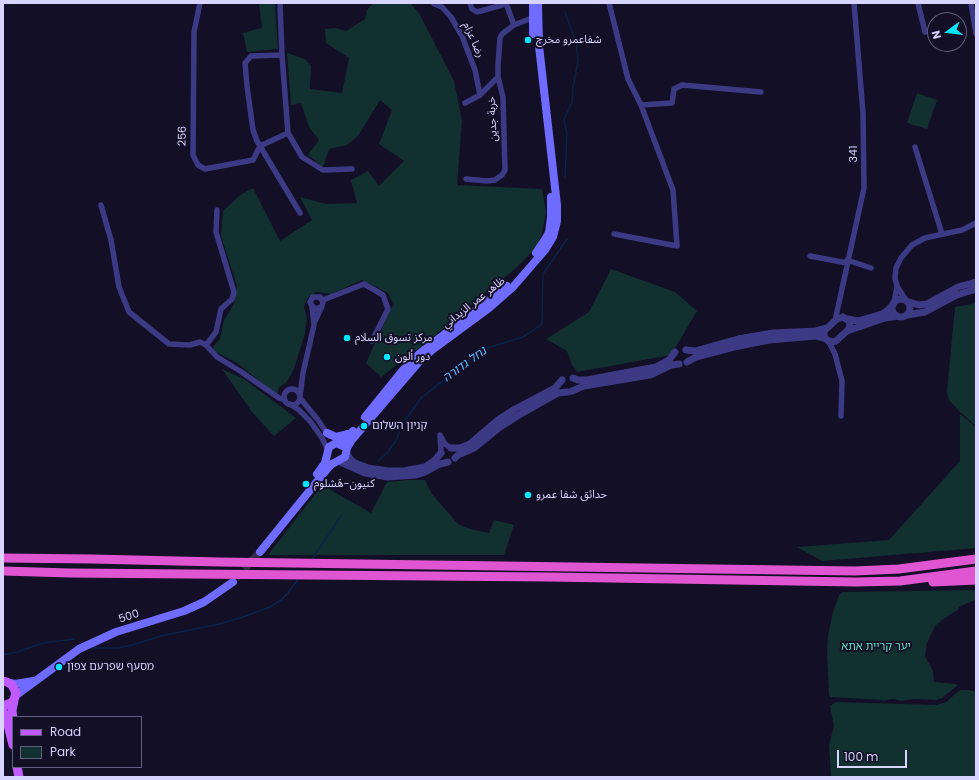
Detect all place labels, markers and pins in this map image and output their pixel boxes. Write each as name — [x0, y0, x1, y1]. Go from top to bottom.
place label: شفاعمرو مخرج — [536, 33, 602, 47]
marker: شفاعمرو مخرج — [523, 35, 533, 45]
place label: مركز تسوق السلام — [355, 331, 433, 345]
marker: مركز تسوق السلام — [342, 333, 352, 343]
place label: دور ألون — [395, 350, 430, 364]
marker: دور ألون — [382, 352, 392, 362]
place label: קניון השלום — [372, 419, 427, 433]
marker: קניון השלום — [359, 421, 369, 431]
place label: كنيون-هَشلوم — [314, 477, 375, 491]
marker: كنيون-هَشلوم — [301, 479, 311, 489]
place label: حدائق شفا عمرو — [536, 488, 607, 502]
marker: حدائق شفا عمرو — [523, 490, 533, 500]
place label: מסעף שפרעם צפון — [67, 660, 154, 674]
marker: מסעף שפרעם צפון — [54, 662, 64, 672]

